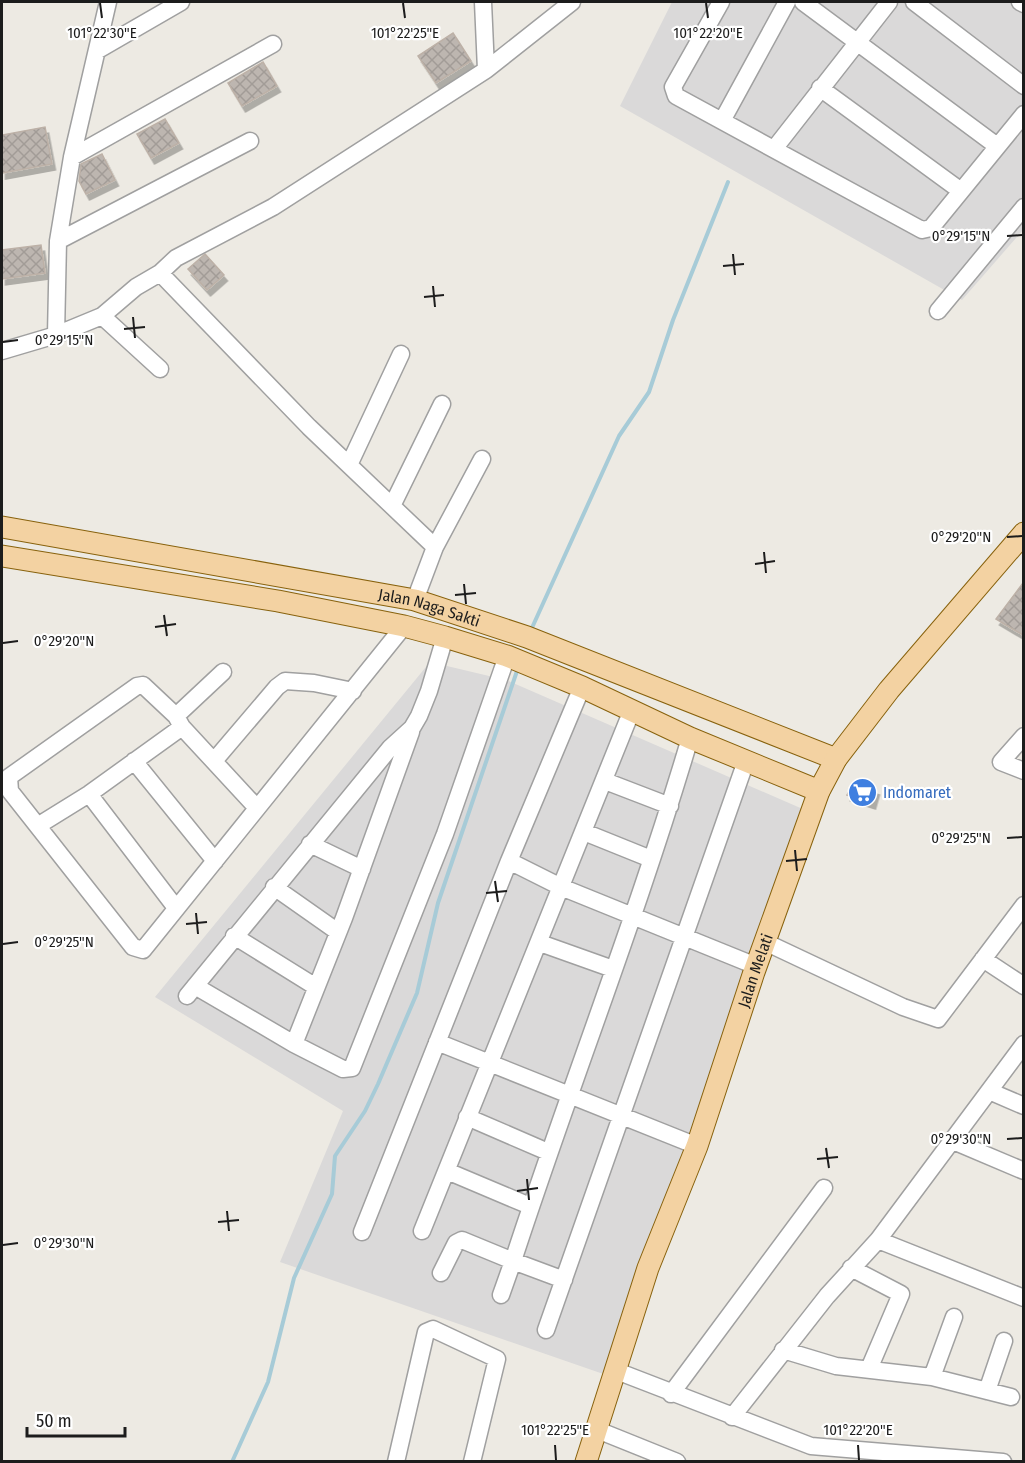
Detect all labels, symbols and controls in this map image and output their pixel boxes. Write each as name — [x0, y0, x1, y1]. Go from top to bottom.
text: 101°22'30"E — [67, 24, 137, 42]
text: 101°22'25"E — [371, 24, 439, 42]
text: 101°22'20"E — [673, 24, 743, 42]
text: 0°29'15"N — [932, 227, 990, 245]
text: 0°29'15"N — [35, 331, 93, 349]
text: 0°29'20"N — [931, 528, 991, 546]
street label: Jalan Naga Sakti — [377, 585, 482, 631]
text: 0°29'20"N — [34, 632, 94, 650]
supermarket icon: Indomaret — [846, 776, 878, 808]
place label: Indomaret — [883, 783, 952, 802]
text: 0°29'25"N — [931, 829, 991, 847]
street label: Jalan Melati — [734, 931, 777, 1010]
text: 0°29'25"N — [34, 933, 94, 951]
text: 0°29'30"N — [931, 1130, 991, 1148]
text: 0°29'30"N — [34, 1234, 94, 1252]
scale bar — [27, 1400, 124, 1438]
text: 50 m — [36, 1410, 72, 1432]
text: 101°22'25"E — [521, 1421, 589, 1439]
text: 101°22'20"E — [823, 1421, 893, 1439]

